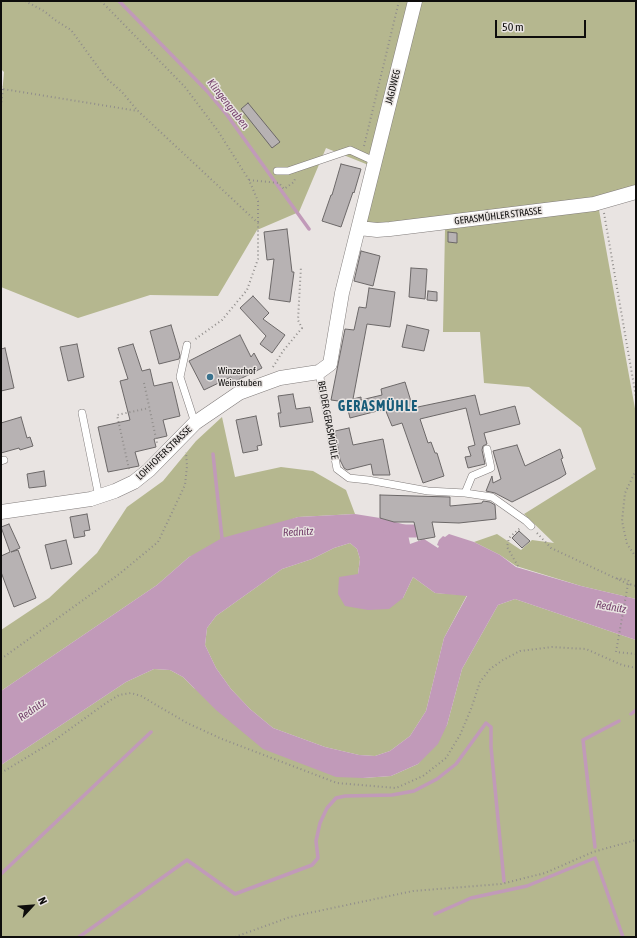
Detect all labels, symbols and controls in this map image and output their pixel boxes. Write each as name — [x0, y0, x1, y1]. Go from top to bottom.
scale bar — [497, 12, 588, 38]
text: 50 m — [502, 20, 524, 34]
street label: JAGDWEG — [383, 68, 403, 106]
water label: Klingengraben — [204, 76, 252, 132]
street label: GERASMÜHLER STRASSE — [454, 205, 542, 227]
place label: Winzerhof Weinstuben — [218, 365, 262, 388]
marker: Winzerhof Weinstuben — [205, 372, 215, 382]
street label: BEI DER GERASMÜHLE — [315, 380, 341, 460]
district label: GERASMÜHLE — [338, 399, 418, 415]
street label: LOHHOFER STRASSE — [134, 423, 194, 483]
water label: Rednitz — [282, 525, 314, 539]
water label: Rednitz — [595, 598, 627, 616]
water label: Rednitz — [16, 696, 48, 724]
north arrow — [12, 886, 52, 926]
text: N — [36, 895, 50, 906]

